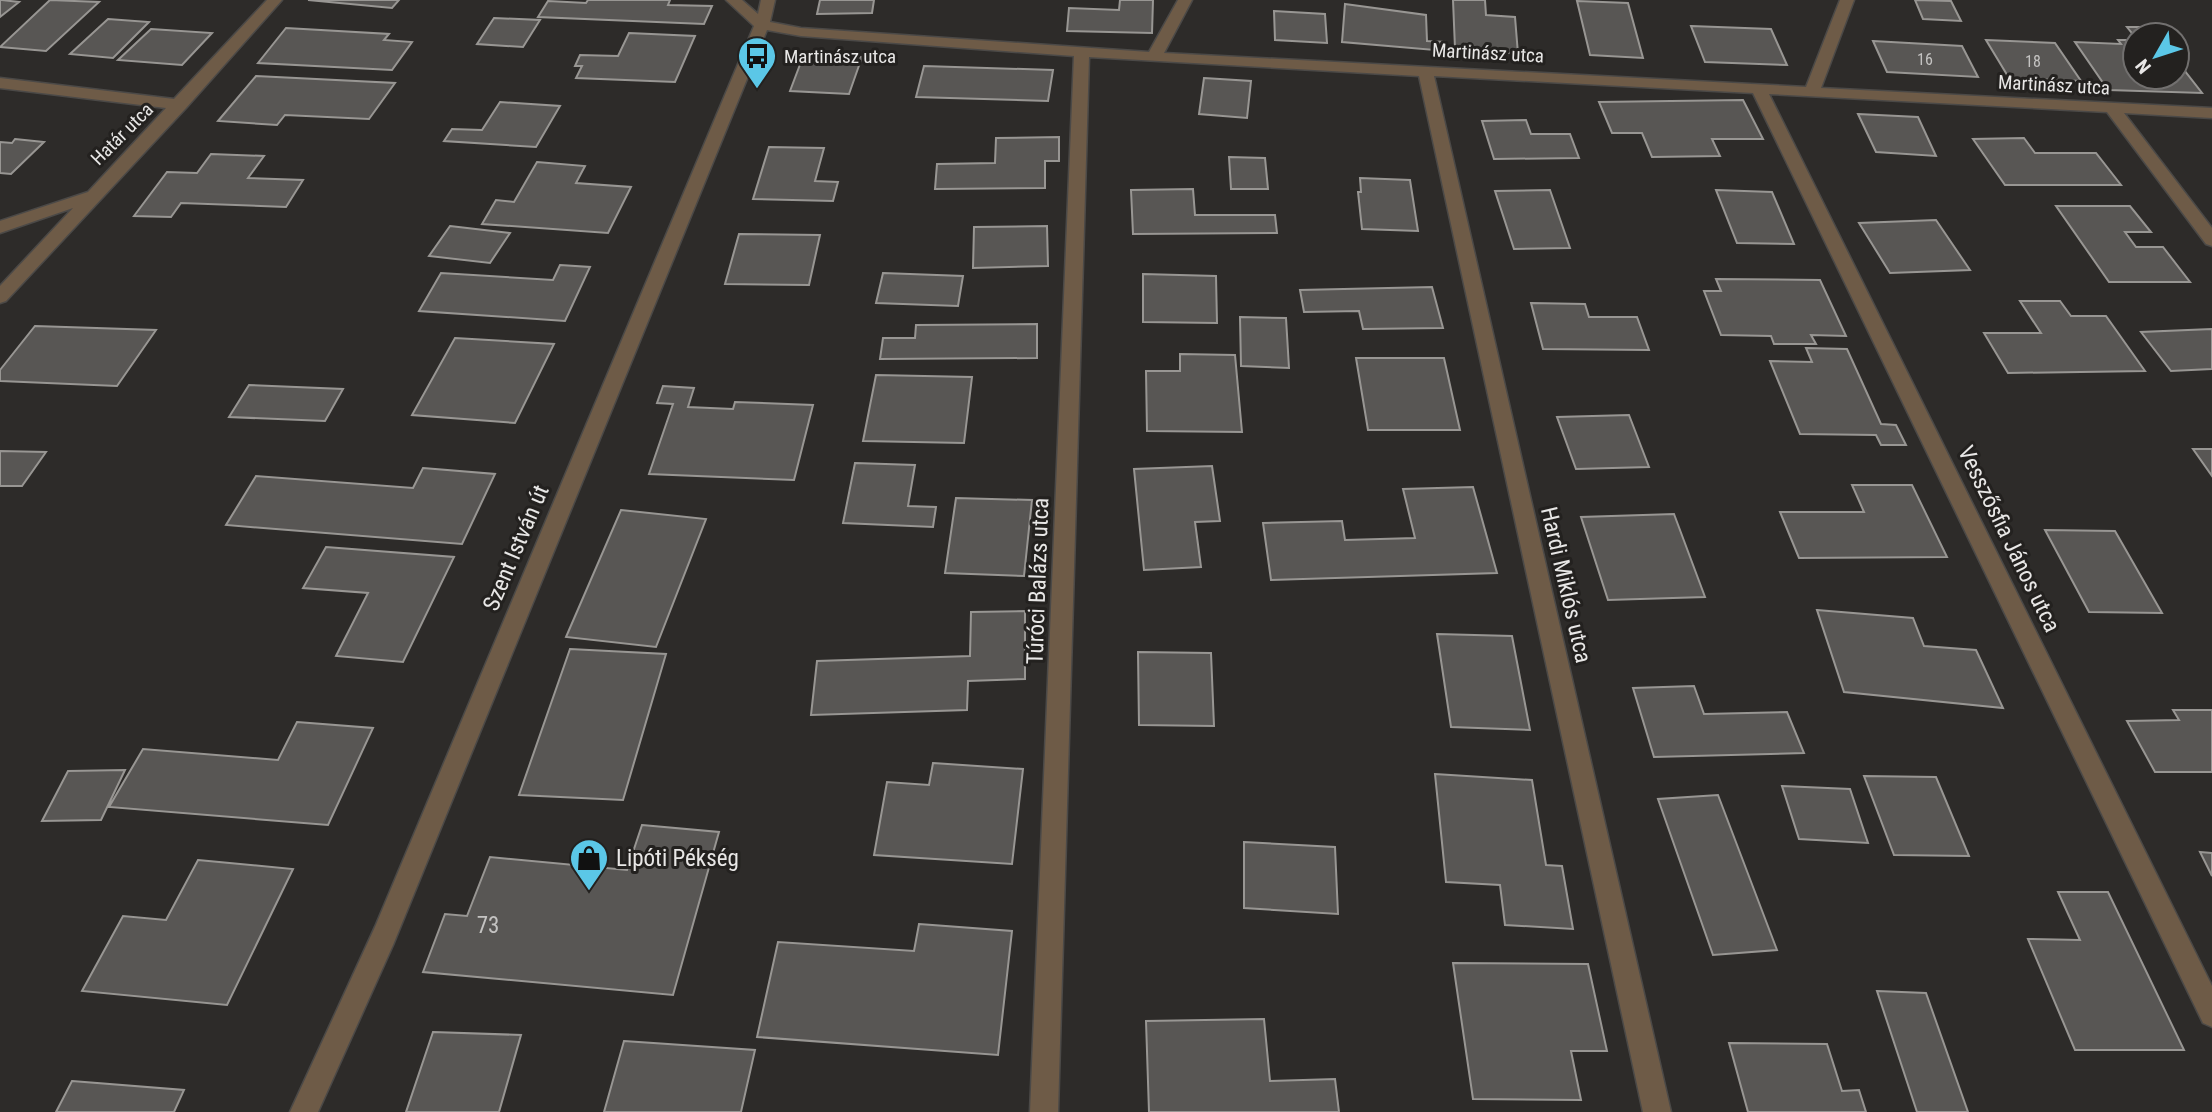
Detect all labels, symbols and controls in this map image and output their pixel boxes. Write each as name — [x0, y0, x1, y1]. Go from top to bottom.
north arrow — [2121, 21, 2191, 91]
bus stop icon: Martinász utca — [736, 35, 778, 90]
street label: Martinász utca — [1431, 39, 1545, 67]
place label: Martinász utca — [784, 45, 896, 68]
house number: 16 — [1917, 50, 1933, 69]
house number: 18 — [2025, 52, 2041, 71]
text: N — [2131, 55, 2156, 78]
street label: Martinász utca — [1997, 71, 2111, 99]
street label: Határ utca — [86, 98, 158, 170]
street label: Vesszősfia János utca — [1952, 441, 2066, 637]
street label: Szent István út — [477, 481, 555, 615]
street label: Túróci Balázs utca — [1022, 497, 1054, 665]
street label: Hardi Miklós utca — [1535, 504, 1597, 666]
shop icon: Lipóti Pékség — [568, 837, 610, 892]
place label: Lipóti Pékség — [616, 845, 739, 872]
house number: 73 — [477, 912, 499, 939]

